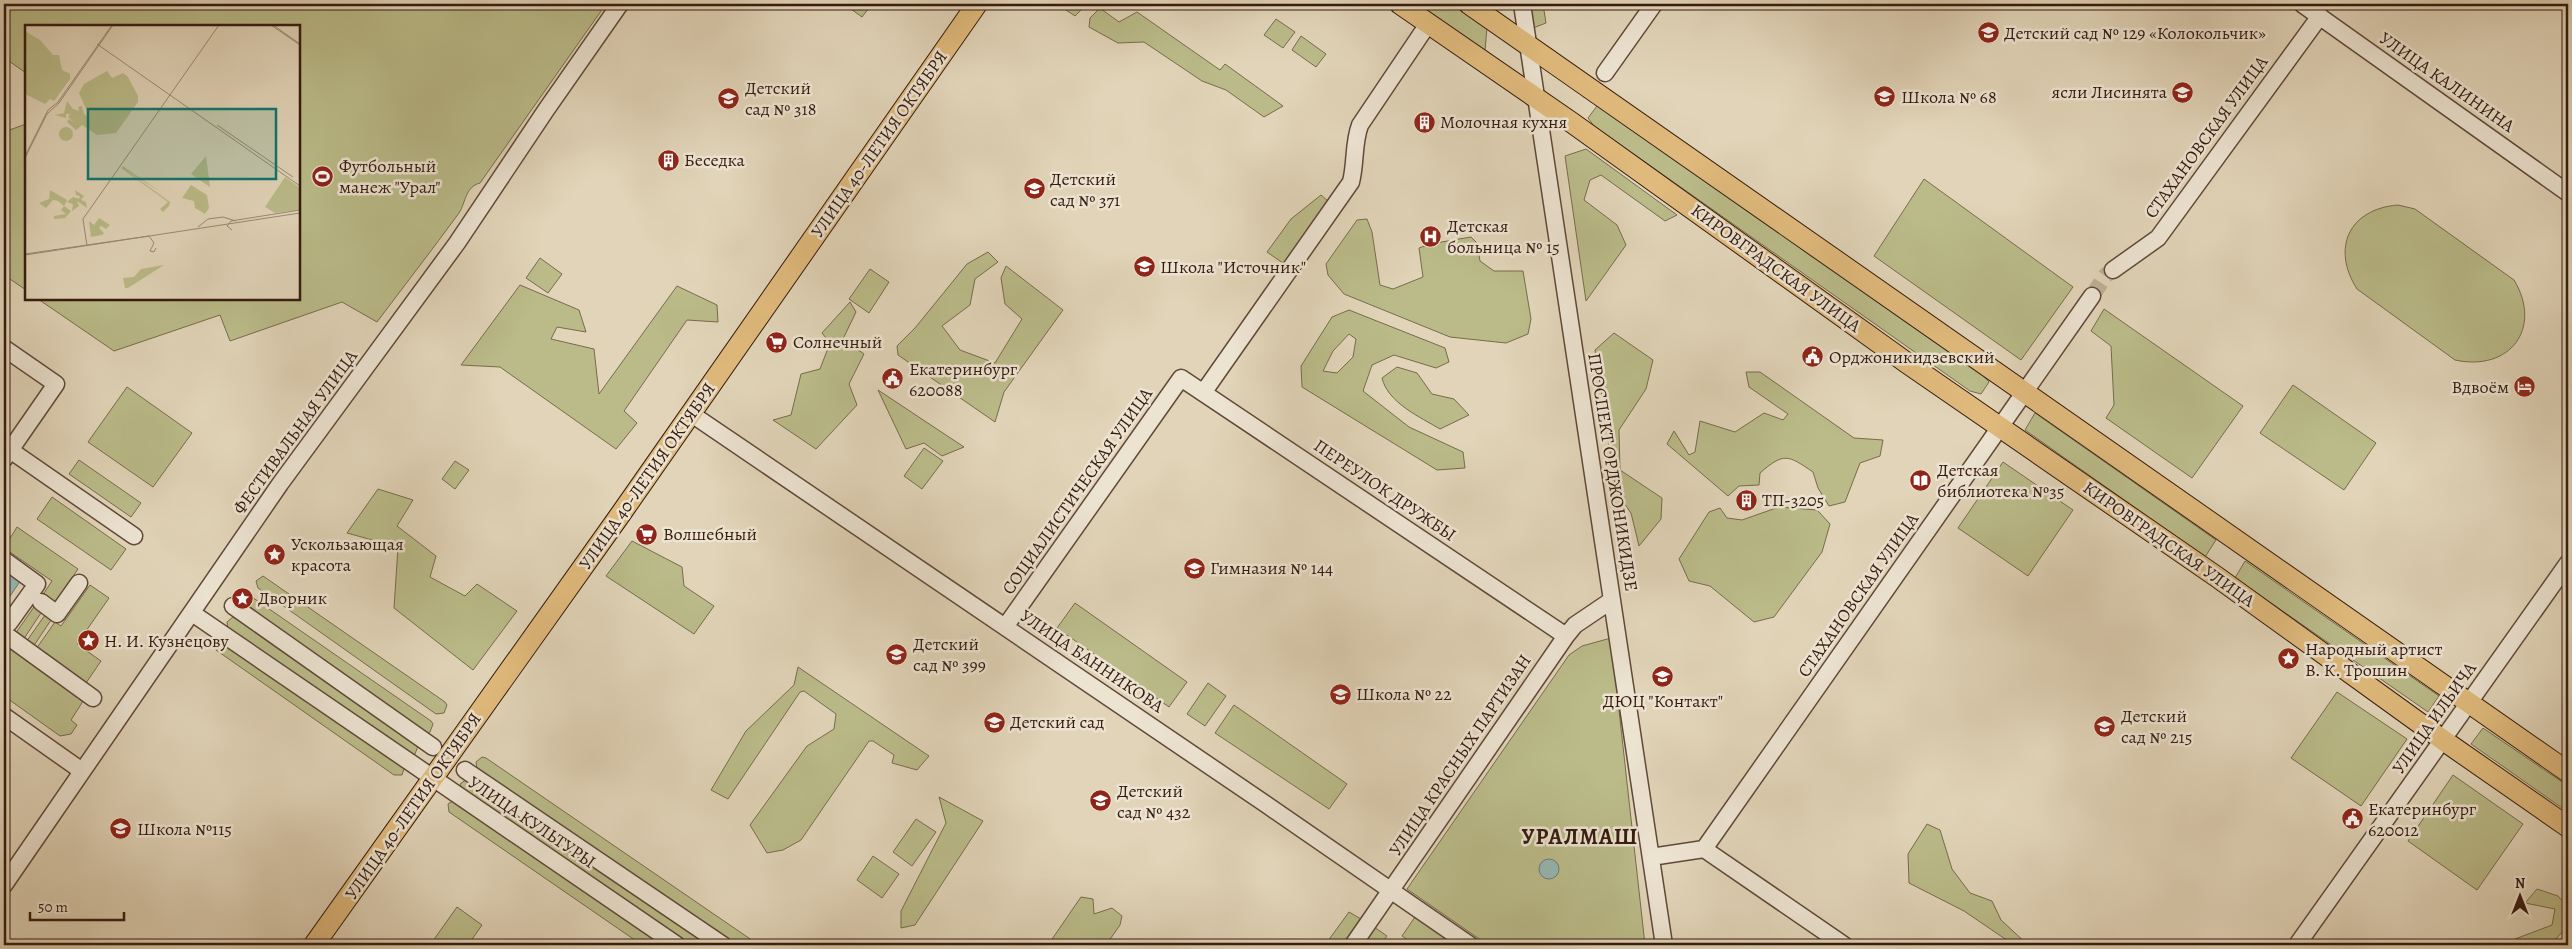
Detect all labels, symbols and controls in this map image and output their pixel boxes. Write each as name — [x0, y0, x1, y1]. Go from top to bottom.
school or university icon: Детский сад № 129 «Колокольчик» — [1976, 21, 2000, 45]
place label: Детский сад № 129 «Колокольчик» — [2004, 21, 2266, 45]
inset map — [25, 25, 300, 300]
street label: УЛИЦА КАЛИНИНА — [2375, 26, 2520, 138]
street label: УЛИЦА 40-ЛЕТИЯ ОКТЯБРЯ — [805, 46, 953, 242]
street label: СТАХАНОВСКАЯ УЛИЦА — [2139, 50, 2273, 223]
place label: Детский сад № 318 — [745, 76, 816, 121]
place label: ясли Лисинята — [2052, 80, 2168, 104]
school or university icon: ясли Лисинята — [2171, 80, 2195, 104]
school or university icon: Школа № 68 — [1873, 85, 1897, 109]
place label: Школа № 68 — [1901, 85, 1997, 109]
school or university icon: Детский сад № 318 — [717, 86, 741, 110]
building icon: Молочная кухня — [1412, 110, 1436, 134]
place label: Молочная кухня — [1440, 110, 1567, 134]
building icon: Беседка — [656, 148, 680, 172]
place label: Беседка — [684, 148, 745, 172]
place label: Футбольный манеж "Урал" — [339, 154, 441, 199]
sports icon: Футбольный манеж "Урал" — [311, 164, 335, 188]
place label: Детский сад № 371 — [1050, 167, 1120, 212]
school or university icon: Детский сад № 371 — [1022, 177, 1046, 201]
street label: КИРОВГРАДСКАЯ УЛИЦА — [1686, 198, 1866, 338]
place label: Детская больница № 15 — [1447, 214, 1560, 259]
hospital icon: Детская больница № 15 — [1419, 224, 1443, 248]
school or university icon: Школа "Источник" — [1132, 255, 1156, 279]
place label: Школа "Источник" — [1160, 255, 1306, 279]
supermarket icon: Солнечный — [765, 330, 789, 354]
place label: Солнечный — [793, 330, 882, 354]
street label: ФЕСТИВАЛЬНАЯ УЛИЦА — [227, 345, 363, 519]
public building icon: Орджоникидзевский — [1801, 345, 1825, 369]
place label: Орджоникидзевский — [1829, 345, 1995, 369]
street label: ПРОСПЕКТ ОРДЖОНИКИДЗЕ — [1582, 351, 1644, 593]
place label: Екатеринбург 620088 — [909, 357, 1018, 402]
public building icon: Екатеринбург 620088 — [881, 367, 905, 391]
place label: Вдвоём — [2451, 375, 2509, 399]
hotel icon: Вдвоём — [2513, 375, 2537, 399]
street label: УЛИЦА 40-ЛЕТИЯ ОКТЯБРЯ — [573, 378, 721, 574]
street label: СОЦИАЛИСТИЧЕСКАЯ УЛИЦА — [996, 382, 1158, 599]
street label: ПЕРЕУЛОК ДРУЖБЫ — [1309, 433, 1461, 547]
place label: Детская библиотека №35 — [1937, 458, 2064, 503]
library icon: Детская библиотека №35 — [1909, 468, 1933, 492]
street label: КИРОВГРАДСКАЯ УЛИЦА — [2078, 475, 2260, 613]
building icon: ТП-3205 — [1734, 488, 1758, 512]
place label: ТП-3205 — [1762, 488, 1824, 512]
street label: СТАХАНОВСКАЯ УЛИЦА — [1792, 508, 1924, 682]
supermarket icon: Волшебный — [635, 522, 659, 546]
place label: Волшебный — [663, 522, 757, 546]
place label: Ускользающая красота — [291, 532, 404, 577]
place icon: Ускользающая красота — [263, 542, 287, 566]
school or university icon: Гимназия № 144 — [1182, 556, 1206, 580]
place label: Гимназия № 144 — [1210, 556, 1333, 580]
place icon: Дворник — [230, 586, 254, 610]
place label: Дворник — [258, 586, 327, 610]
street label: УЛИЦА БАННИКОВА — [1015, 604, 1169, 718]
place icon: Н. И. Кузнецову — [76, 629, 100, 653]
place label: Н. И. Кузнецову — [104, 629, 230, 653]
place label: Детский сад № 399 — [913, 632, 986, 677]
place label: Народный артист В. К. Трошин — [2305, 637, 2443, 682]
school or university icon: Детский сад № 399 — [885, 642, 909, 666]
place icon: Народный артист В. К. Трошин — [2277, 647, 2301, 671]
street label: УЛИЦА КРАСНЫХ ПАРТИЗАН — [1383, 649, 1537, 861]
street label: УЛИЦА ИЛЬИЧА — [2386, 657, 2482, 779]
school or university icon: ДЮЦ "Контакт" — [1651, 664, 1675, 688]
school or university icon: Школа № 22 — [1328, 682, 1352, 706]
place label: Школа № 22 — [1356, 682, 1452, 706]
place label: ДЮЦ "Контакт" — [1603, 689, 1723, 713]
place label: Детский сад № 215 — [2121, 704, 2192, 749]
street label: УЛИЦА 40-ЛЕТИЯ ОКТЯБРЯ — [339, 708, 487, 904]
school or university icon: Детский сад — [982, 710, 1006, 734]
place label: Детский сад — [1010, 710, 1104, 734]
school or university icon: Детский сад № 215 — [2093, 714, 2117, 738]
street label: УЛИЦА КУЛЬТУРЫ — [464, 770, 600, 874]
place label: Детский сад № 432 — [1117, 779, 1191, 824]
school or university icon: Детский сад № 432 — [1089, 789, 1113, 813]
place label: Екатеринбург 620012 — [2368, 797, 2477, 842]
public building icon: Екатеринбург 620012 — [2340, 807, 2364, 831]
school or university icon: Школа №115 — [109, 817, 133, 841]
place label: Школа №115 — [137, 817, 232, 841]
district label: УРАЛМАШ — [1522, 822, 1638, 852]
north arrow — [2494, 872, 2544, 922]
text: N — [2515, 874, 2525, 893]
scale bar — [30, 889, 124, 921]
text: 50 m — [38, 897, 68, 917]

